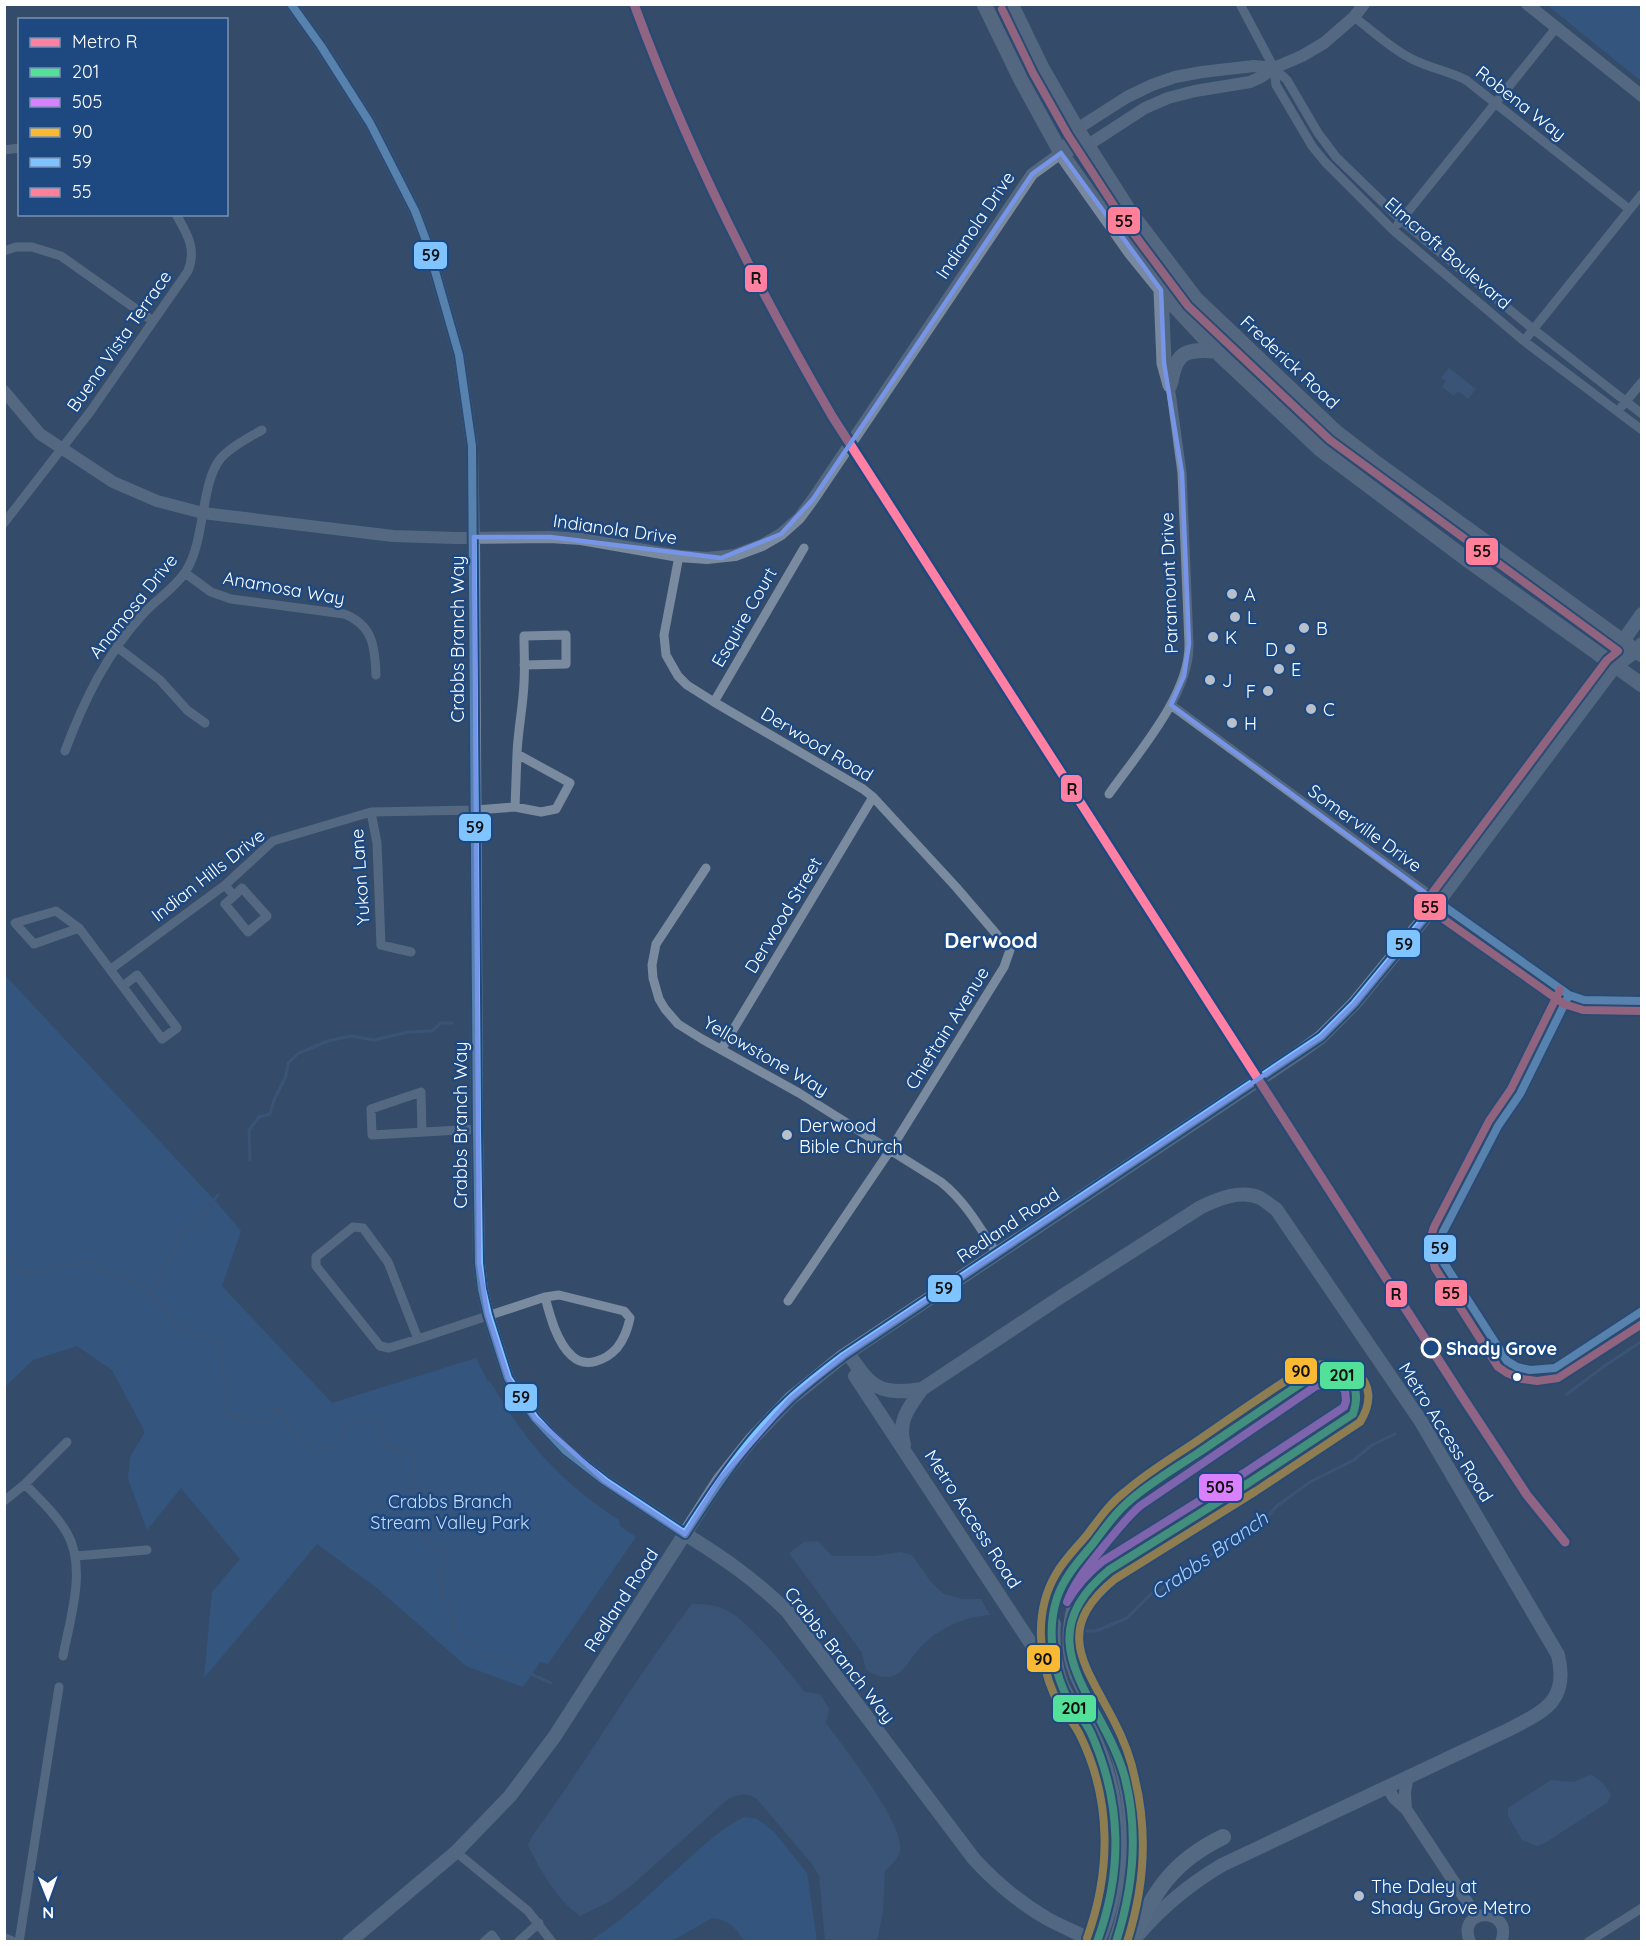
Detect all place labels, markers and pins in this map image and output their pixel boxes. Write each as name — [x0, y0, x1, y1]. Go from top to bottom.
place label: A — [1244, 583, 1256, 606]
marker: A — [1225, 587, 1239, 601]
place label: L — [1247, 606, 1257, 629]
marker: L — [1228, 610, 1242, 624]
place label: B — [1316, 617, 1328, 640]
marker: B — [1297, 621, 1311, 635]
place label: K — [1225, 626, 1237, 649]
marker: K — [1206, 630, 1220, 644]
place label: D — [1265, 638, 1278, 661]
marker: D — [1283, 642, 1297, 656]
place label: E — [1291, 658, 1301, 681]
marker: E — [1272, 662, 1286, 676]
place label: J — [1222, 669, 1232, 692]
marker: J — [1203, 673, 1217, 687]
place label: F — [1246, 680, 1256, 703]
marker: F — [1261, 684, 1275, 698]
place label: C — [1323, 698, 1335, 721]
marker: C — [1304, 702, 1318, 716]
place label: H — [1244, 712, 1257, 735]
marker: H — [1225, 716, 1239, 730]
place label: Derwood Bible Church — [799, 1114, 903, 1158]
marker: Derwood Bible Church — [780, 1128, 794, 1142]
place label: Shady Grove — [1446, 1337, 1557, 1360]
marker: Shady Grove — [1421, 1338, 1441, 1358]
unlabelled marker — [1511, 1371, 1523, 1383]
place label: The Daley at Shady Grove Metro — [1371, 1875, 1531, 1919]
marker: The Daley at Shady Grove Metro — [1352, 1889, 1366, 1903]

